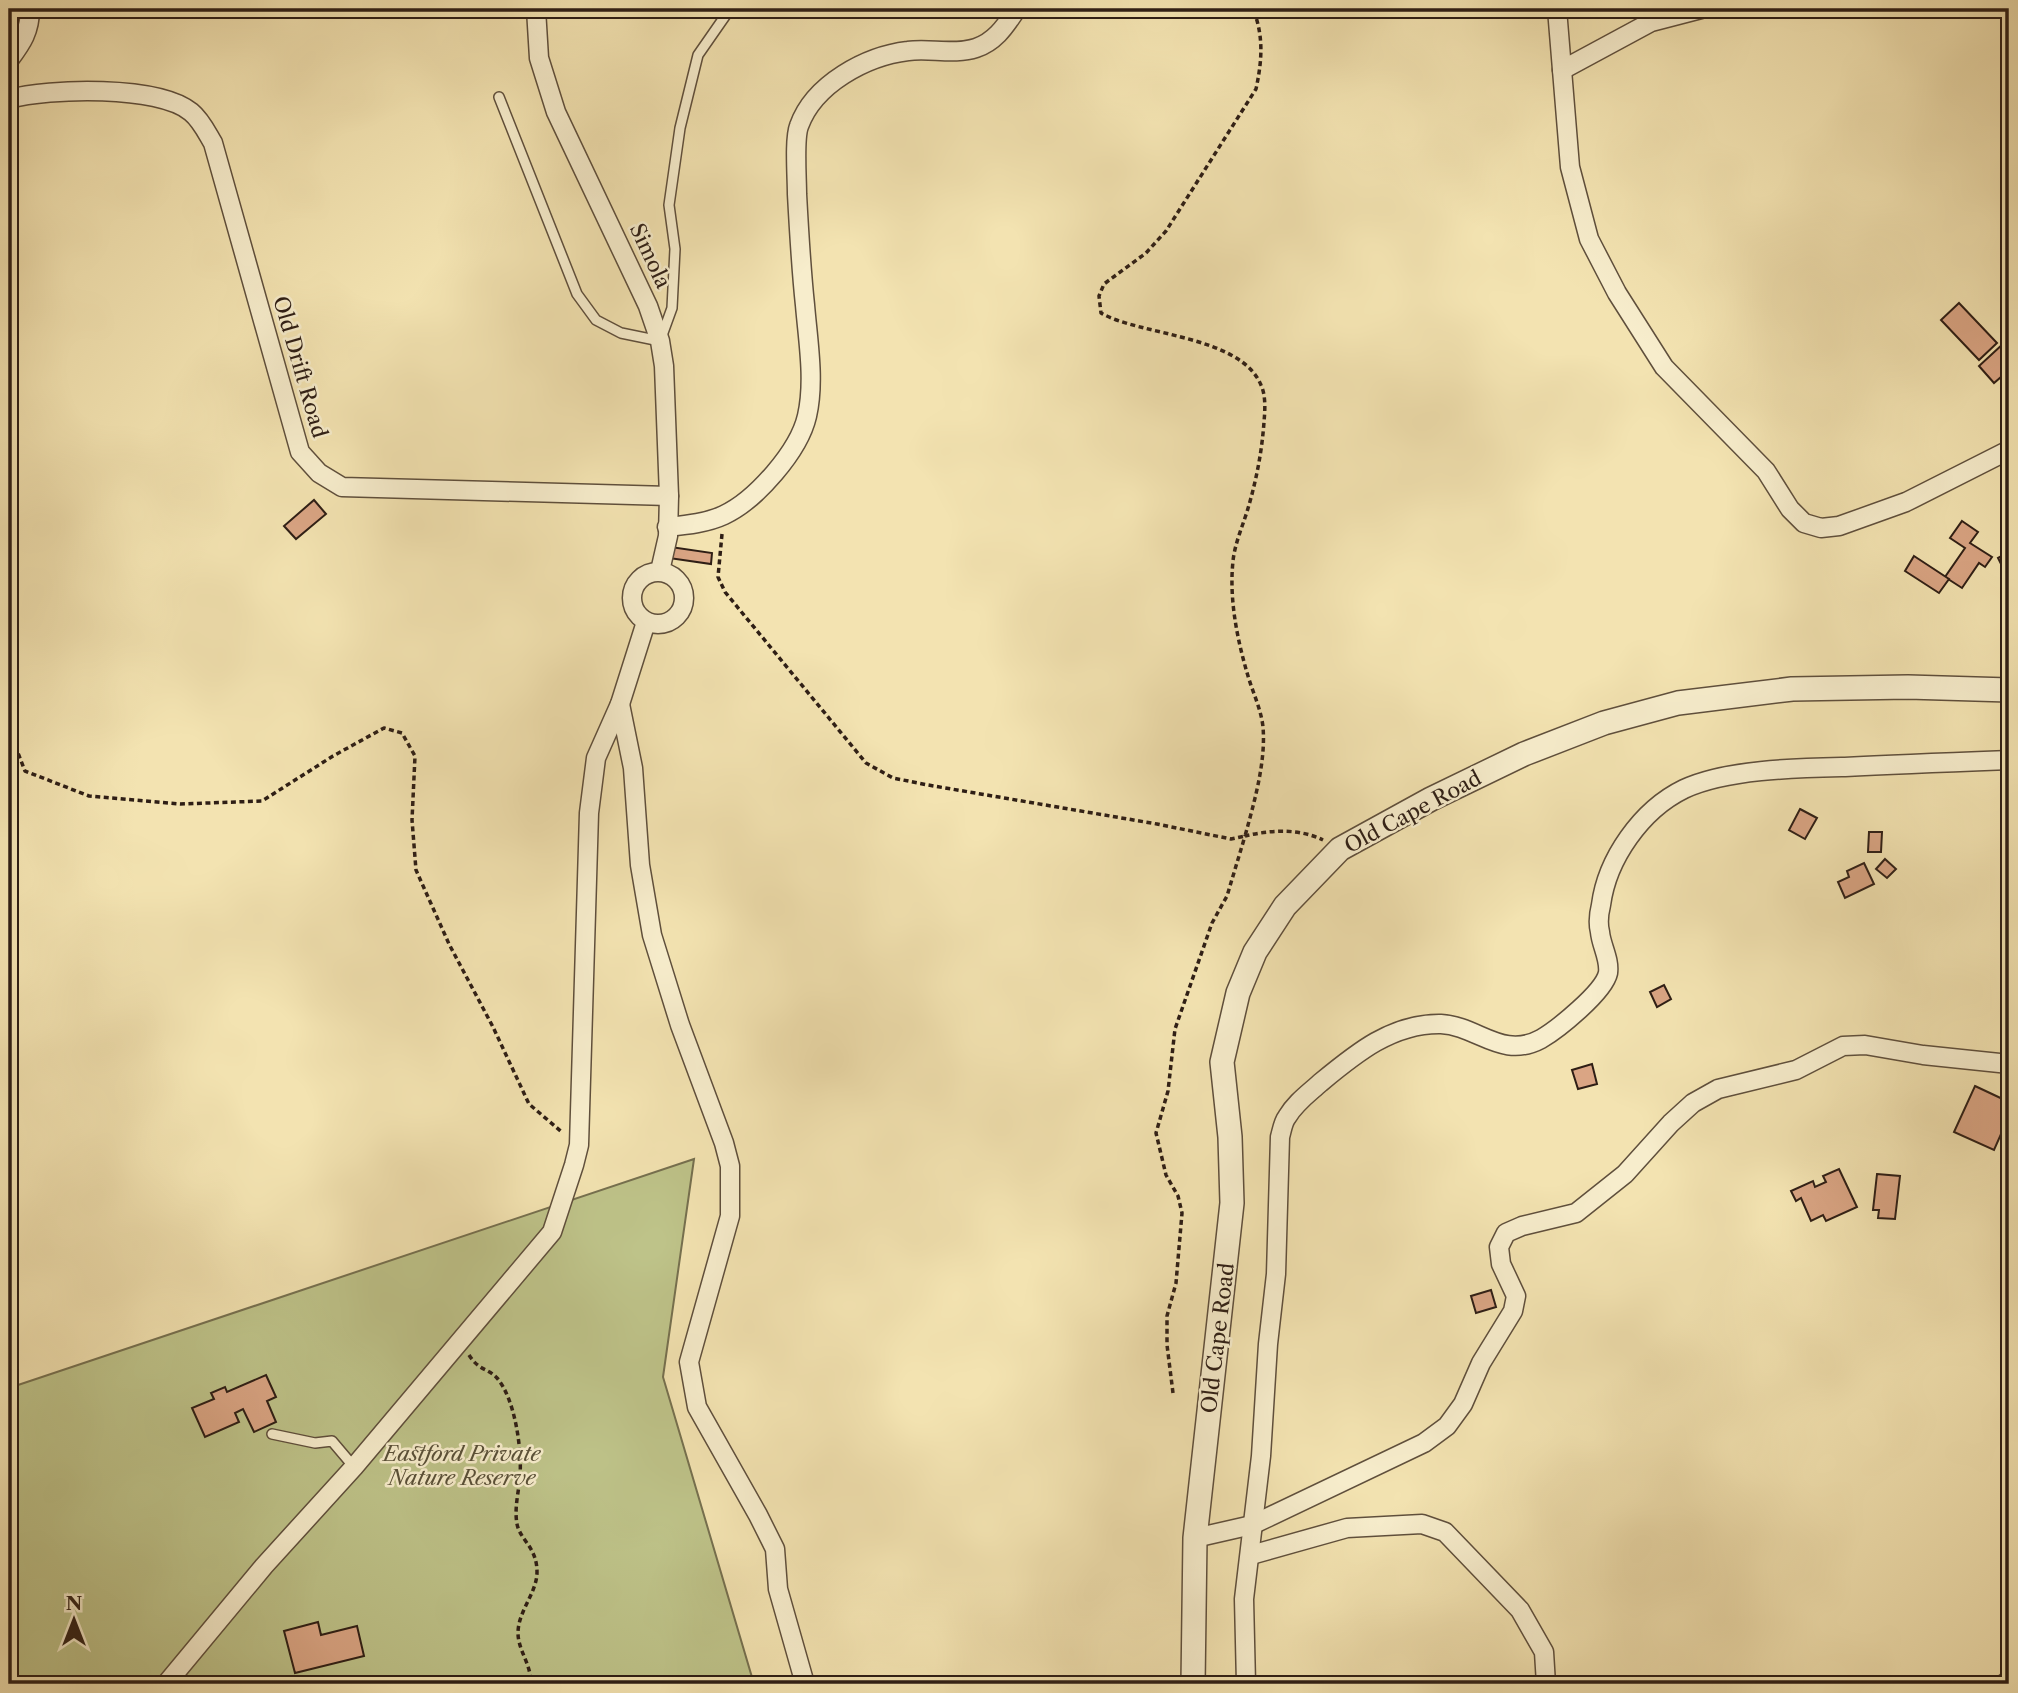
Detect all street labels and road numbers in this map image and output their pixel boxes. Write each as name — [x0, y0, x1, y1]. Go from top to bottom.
street label: Simola — [625, 219, 677, 293]
street label: Old Drift Road — [268, 293, 333, 441]
street label: Old Cape Road — [1340, 765, 1486, 858]
street label: Old Cape Road — [1196, 1261, 1239, 1415]

